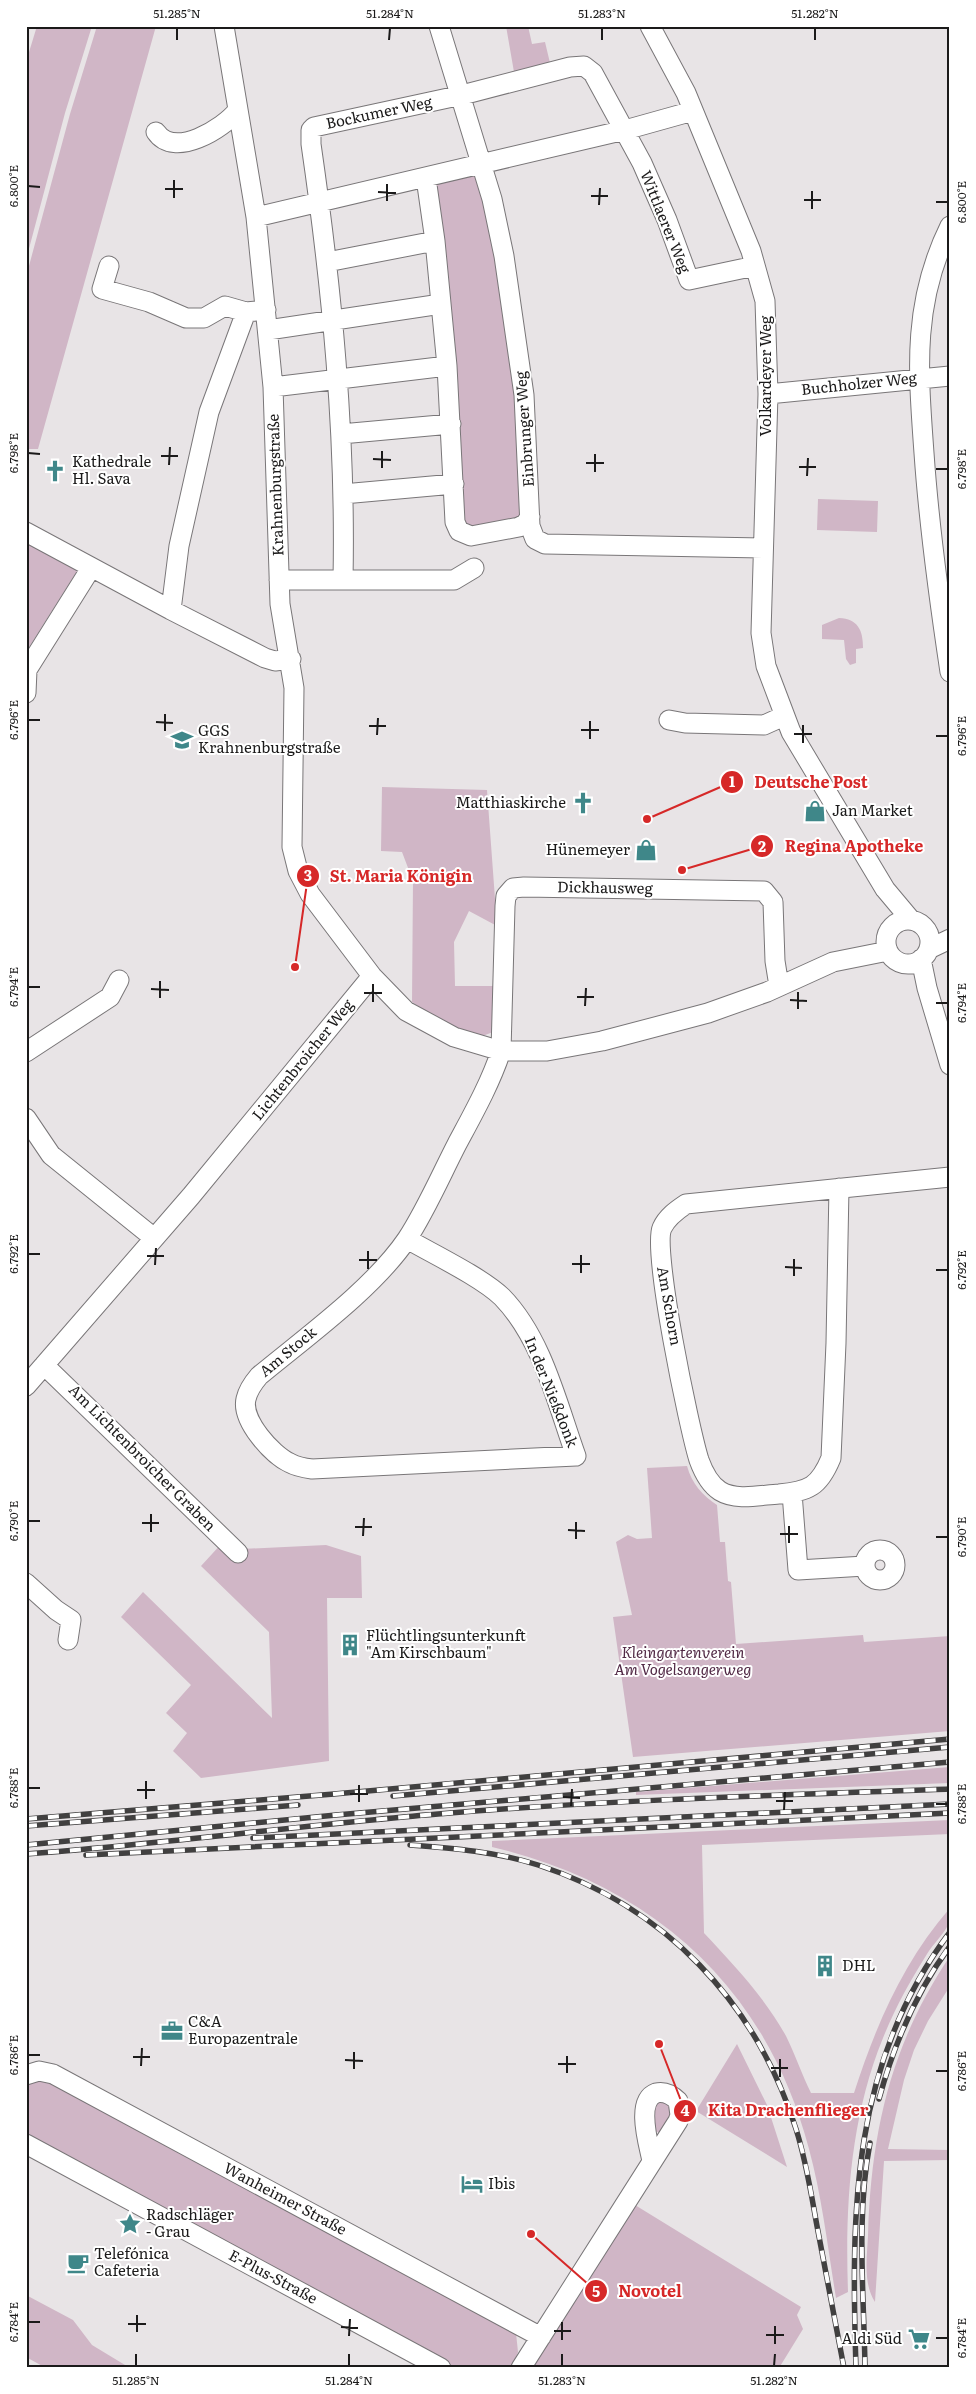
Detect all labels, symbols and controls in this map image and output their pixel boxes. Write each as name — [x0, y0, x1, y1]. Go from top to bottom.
text: 51.285°N — [153, 4, 201, 22]
text: 51.284°N — [366, 4, 414, 22]
text: 51.283°N — [578, 4, 626, 22]
text: 51.282°N — [791, 4, 839, 22]
street label: Bockumer Weg — [324, 89, 434, 134]
text: 6.800°E — [4, 164, 22, 207]
street label: Wittlaerer Weg — [635, 166, 698, 277]
text: 6.800°E — [952, 180, 970, 223]
street label: Volkardeyer Weg — [753, 315, 776, 436]
street label: Buchholzer Weg — [800, 365, 919, 400]
street label: Einbrunger Weg — [508, 370, 539, 488]
street label: Krahnenburgstraße — [261, 413, 288, 557]
text: 6.798°E — [4, 433, 22, 473]
place label: Kathedrale Hl. Sava — [72, 449, 152, 489]
text: 6.798°E — [952, 449, 970, 489]
church icon: Kathedrale Hl. Sava — [42, 458, 68, 484]
text: 6.796°E — [4, 700, 22, 740]
text: 6.796°E — [952, 716, 970, 756]
place label: GGS Krahnenburgstraße — [198, 718, 341, 758]
school or university icon: GGS Krahnenburgstraße — [169, 727, 195, 753]
callout: Deutsche Post — [719, 767, 878, 798]
text: 1 — [729, 769, 735, 792]
text: Deutsche Post — [754, 769, 868, 793]
place label: Matthiaskirche — [456, 790, 566, 813]
church icon: Matthiaskirche — [570, 790, 596, 816]
shop icon: Jan Market — [802, 798, 828, 824]
place label: Jan Market — [832, 798, 913, 821]
callout: Regina Apotheke — [750, 831, 933, 862]
text: Regina Apotheke — [785, 833, 923, 857]
text: 2 — [758, 834, 766, 857]
place label: Hünemeyer — [546, 837, 630, 860]
shop icon: Hünemeyer — [633, 837, 659, 863]
callout: St. Maria Königin — [295, 861, 483, 892]
text: 3 — [304, 863, 312, 886]
text: St. Maria Königin — [330, 863, 472, 887]
street label: Dickhausweg — [557, 874, 654, 899]
text: 6.794°E — [4, 967, 22, 1007]
text: 6.794°E — [952, 983, 970, 1023]
street label: Lichtenbroicher Weg — [246, 993, 358, 1125]
text: 6.792°E — [4, 1234, 22, 1274]
text: 6.792°E — [952, 1250, 970, 1290]
street label: Am Schorn — [652, 1264, 689, 1347]
street label: Am Stock — [253, 1320, 321, 1382]
street label: In der Nießdonk — [520, 1333, 585, 1451]
street label: Am Lichtenbroicher Graben — [64, 1378, 222, 1536]
text: 6.790°E — [4, 1500, 22, 1541]
text: 6.790°E — [952, 1516, 970, 1557]
place label: Flüchtlingsunterkunft "Am Kirschbaum" — [366, 1623, 526, 1663]
building icon: Flüchtlingsunterkunft "Am Kirschbaum" — [337, 1632, 363, 1658]
park label: Kleingartenverein Am Vogelsangerweg — [614, 1640, 752, 1680]
text: 6.788°E — [4, 1767, 22, 1808]
text: 6.788°E — [952, 1783, 970, 1824]
building icon: DHL — [812, 1953, 838, 1979]
place label: DHL — [842, 1953, 876, 1976]
place label: C&A Europazentrale — [188, 2009, 298, 2049]
office icon: C&A Europazentrale — [159, 2018, 185, 2044]
text: 6.786°E — [4, 2034, 22, 2075]
text: 6.786°E — [952, 2050, 970, 2091]
callout: Kita Drachenflieger — [672, 2095, 878, 2126]
text: Kita Drachenflieger — [708, 2097, 869, 2121]
text: 4 — [680, 2098, 690, 2121]
street label: Wanheimer Straße — [220, 2155, 352, 2240]
hotel icon: Ibis — [459, 2171, 485, 2197]
place label: Ibis — [488, 2171, 515, 2194]
place label: Radschläger - Grau — [146, 2202, 234, 2242]
place icon: Radschläger - Grau — [117, 2211, 143, 2237]
place label: Telefónica Cafeteria — [94, 2241, 170, 2281]
street label: E-Plus-Straße — [225, 2243, 322, 2309]
cafe icon: Telefónica Cafeteria — [65, 2250, 91, 2276]
callout: Novotel — [584, 2276, 692, 2307]
text: Novotel — [618, 2278, 682, 2302]
text: 5 — [592, 2279, 600, 2302]
text: 6.784°E — [4, 2301, 22, 2342]
text: 6.784°E — [952, 2317, 970, 2358]
place label: Aldi Süd — [841, 2326, 902, 2349]
supermarket icon: Aldi Süd — [906, 2326, 932, 2352]
text: 51.285°N — [112, 2371, 160, 2389]
text: 51.284°N — [325, 2371, 373, 2389]
text: 51.283°N — [538, 2371, 586, 2389]
text: 51.282°N — [750, 2371, 798, 2389]

